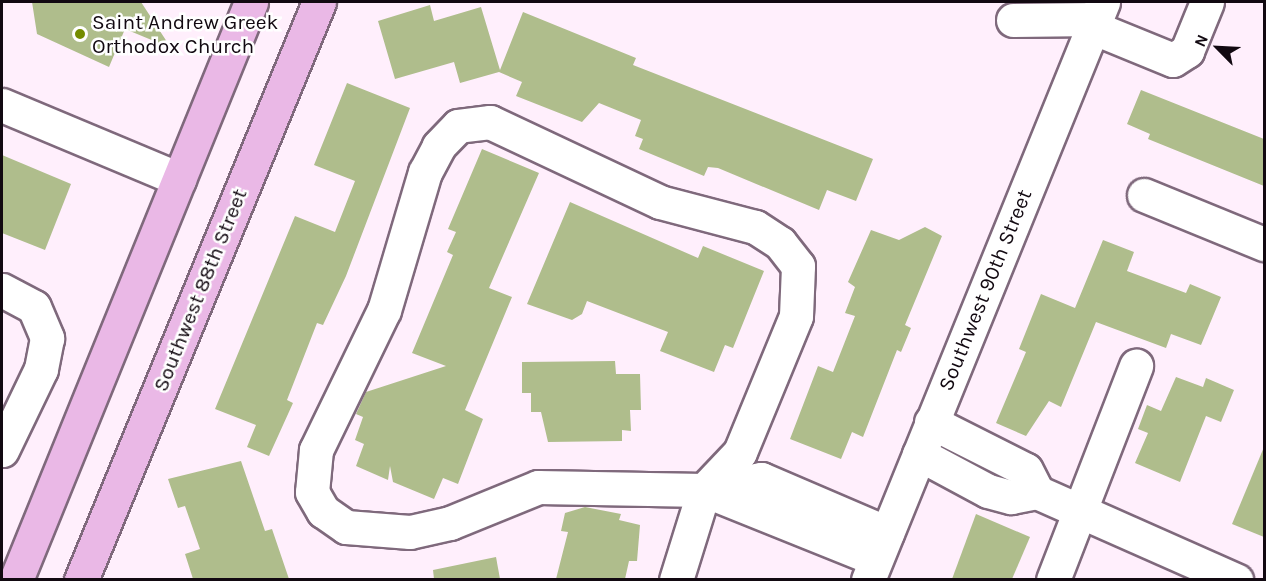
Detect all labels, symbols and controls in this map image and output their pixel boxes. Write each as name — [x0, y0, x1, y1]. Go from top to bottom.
place label: Saint Andrew Greek Orthodox Church — [92, 9, 278, 59]
north arrow — [1188, 18, 1248, 78]
marker: Saint Andrew Greek Orthodox Church — [73, 27, 87, 41]
text: N — [1190, 31, 1212, 50]
street label: Southwest 88th Street — [148, 185, 252, 395]
street label: Southwest 90th Street — [933, 186, 1037, 394]

